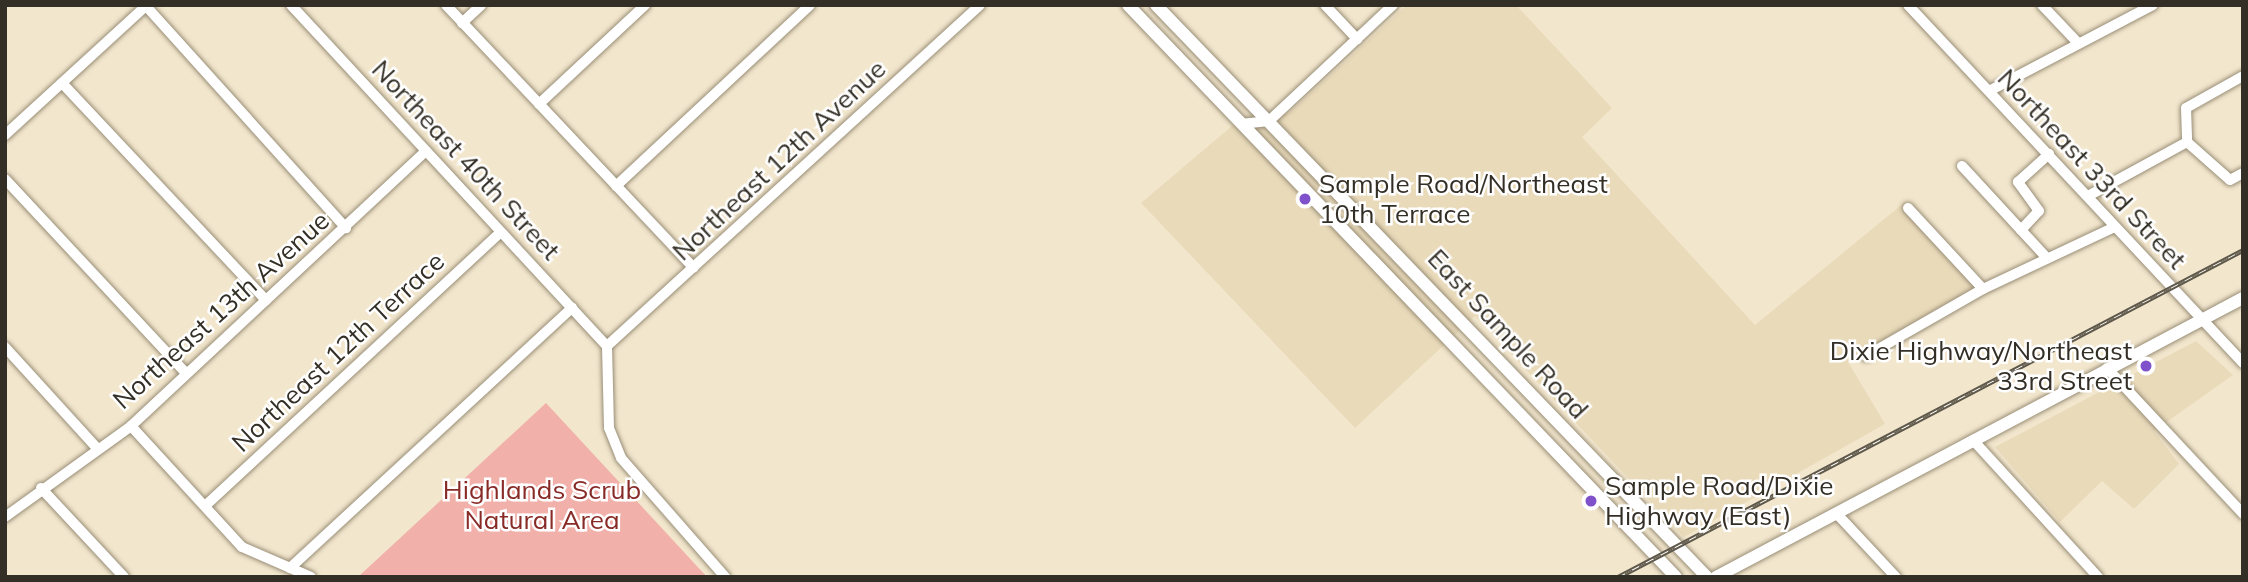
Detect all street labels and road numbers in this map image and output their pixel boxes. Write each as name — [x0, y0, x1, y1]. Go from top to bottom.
street label: Northeast 12th Avenue — [666, 53, 892, 267]
street label: Northeast 40th Street — [365, 54, 567, 266]
street label: Northeast 33rd Street — [1991, 63, 2193, 275]
street label: Northeast 13th Avenue — [107, 205, 335, 415]
street label: East Sample Road — [1421, 243, 1595, 425]
street label: Northeast 12th Terrace — [226, 246, 450, 458]

